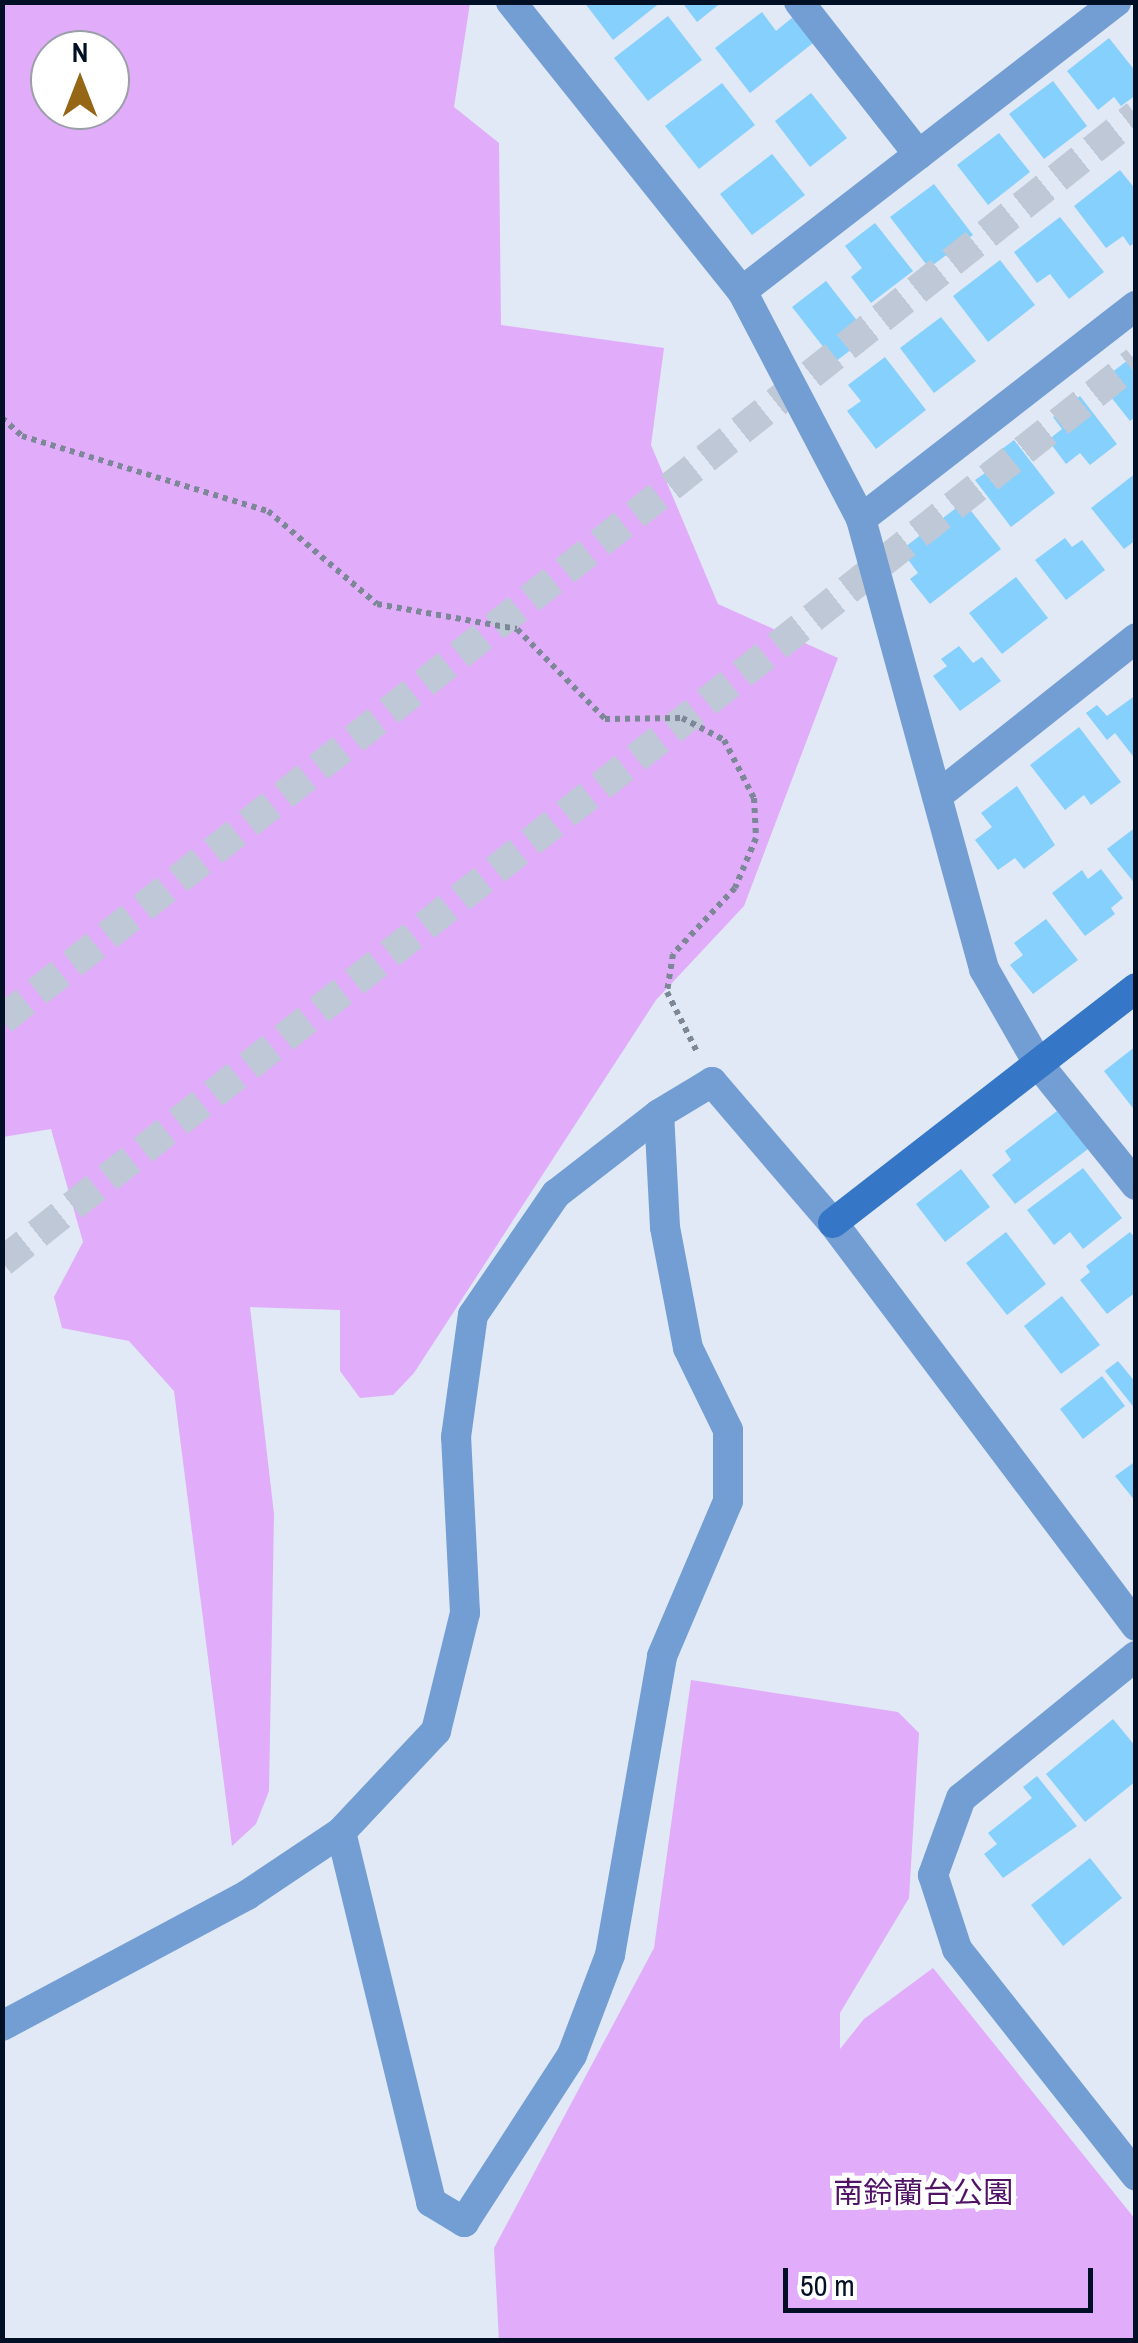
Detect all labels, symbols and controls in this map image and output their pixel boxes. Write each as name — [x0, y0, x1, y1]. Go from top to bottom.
north arrow — [30, 30, 130, 130]
text: N — [72, 33, 88, 71]
park label: 南鈴蘭台公園 — [833, 2174, 1013, 2210]
scale bar — [788, 2248, 1098, 2310]
text: 50 m — [800, 2265, 855, 2305]

